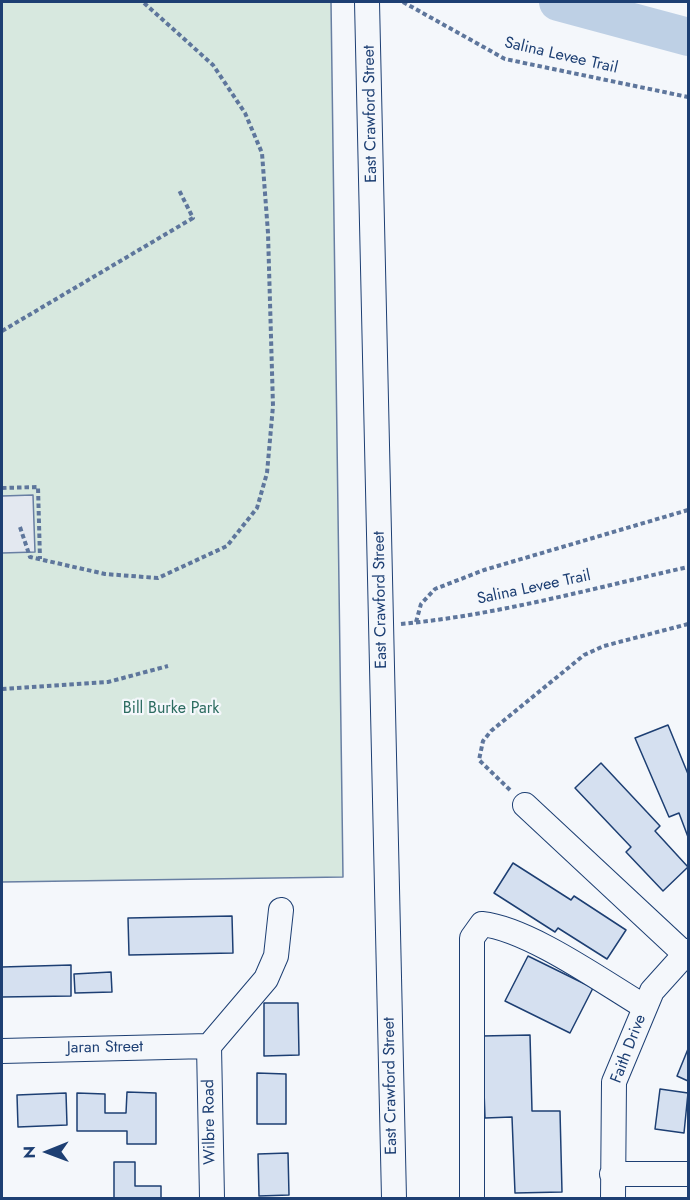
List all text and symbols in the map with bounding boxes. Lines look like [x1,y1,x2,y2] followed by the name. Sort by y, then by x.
[502,34,620,78] street label: Salina Levee Trail
[360,45,382,183] street label: East Crawford Street
[370,531,392,669] street label: East Crawford Street
[475,567,593,609] street label: Salina Levee Trail
[123,699,219,719] park label: Bill Burke Park
[607,1012,651,1086] street label: Faith Drive
[380,1017,402,1155] street label: East Crawford Street
[67,1038,143,1058] street label: Jaran Street
[200,1079,220,1165] street label: Wilbre Road
[18,1122,78,1182] north arrow
[18,1146,41,1159] text: N

